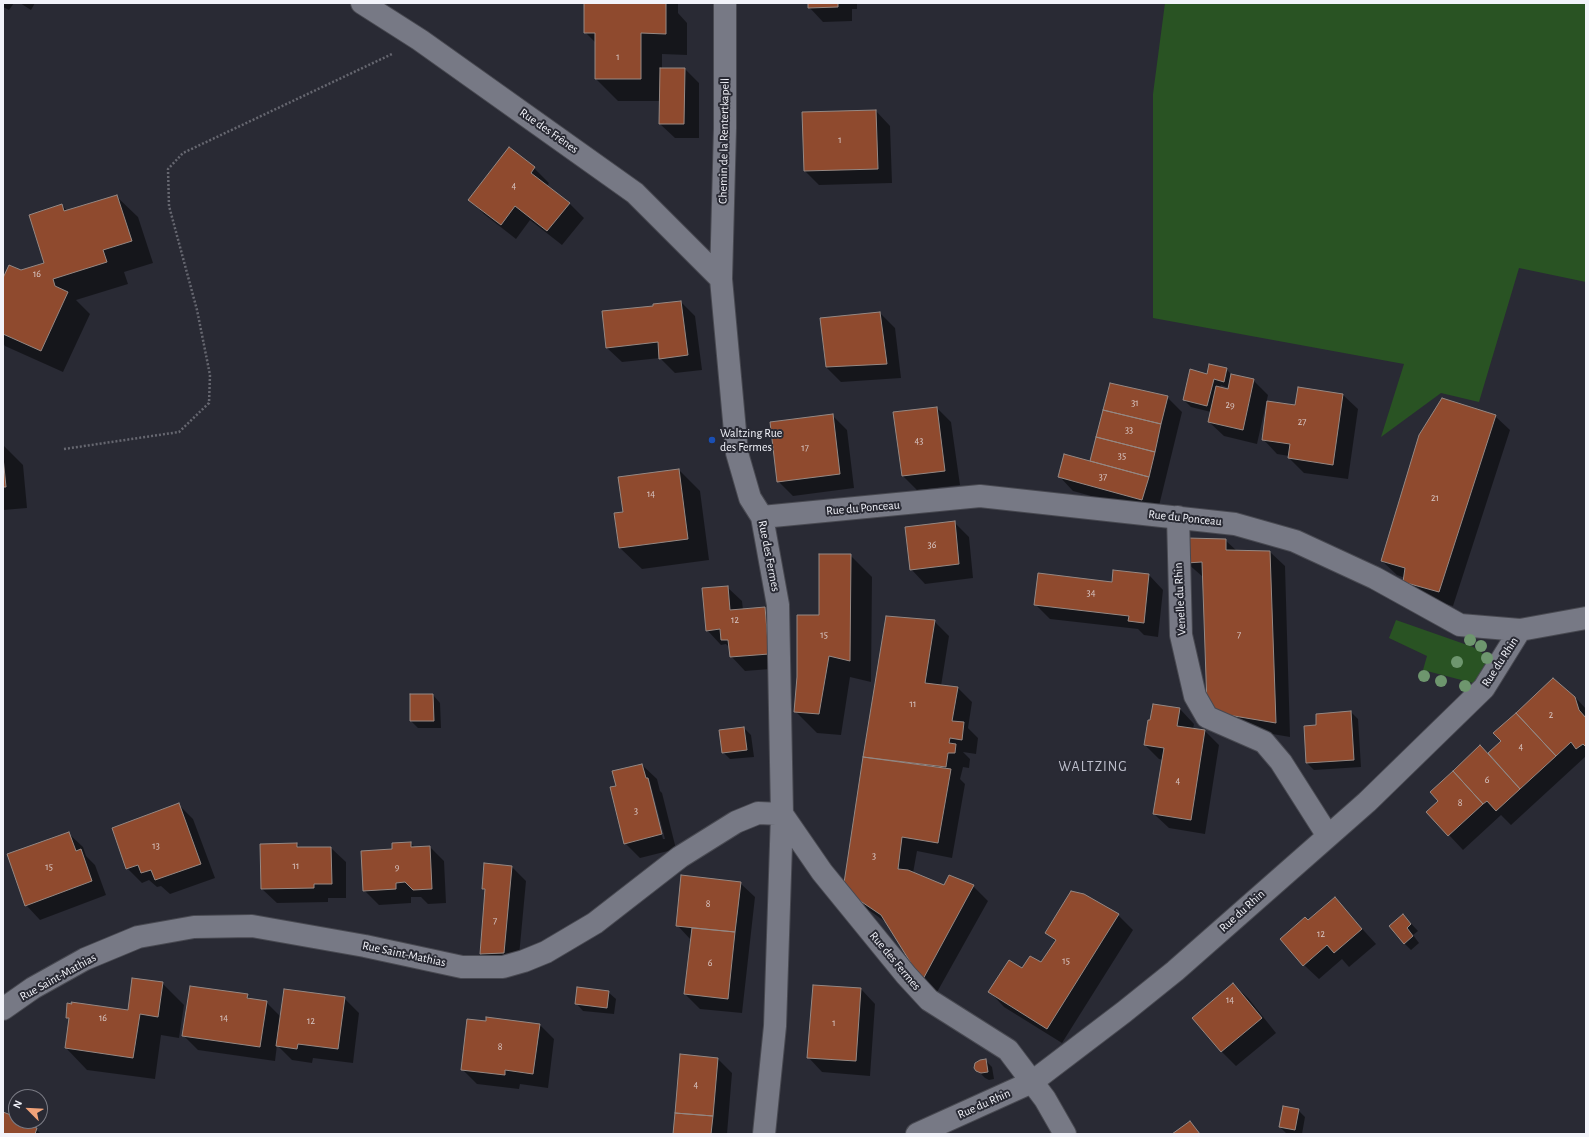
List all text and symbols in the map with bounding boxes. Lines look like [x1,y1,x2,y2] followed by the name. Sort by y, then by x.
[616,51,620,63] house number: 1
[716,78,732,204] street label: Chemin de la Rentertkapell
[517,105,581,157] street label: Rue des Frênes
[838,134,842,146] house number: 1
[512,180,516,192] house number: 4
[33,268,41,280] house number: 16
[1131,397,1139,409] house number: 31
[1225,399,1235,411] house number: 29
[1298,416,1306,428] house number: 27
[1125,424,1133,436] house number: 33
[720,426,782,454] place label: Waltzing Rue des Fermes
[707,435,717,445] marker: Waltzing Rue des Fermes
[915,435,923,447] house number: 43
[801,442,809,454] house number: 17
[1118,450,1126,462] house number: 35
[1099,471,1107,483] house number: 37
[647,488,655,500] house number: 14
[1431,492,1439,504] house number: 21
[826,498,900,518] street label: Rue du Ponceau
[1148,507,1222,529] street label: Rue du Ponceau
[755,519,783,593] street label: Rue des Fermes
[928,539,936,551] house number: 36
[1171,562,1189,636] street label: Venelle du Rhin
[1087,587,1095,599] house number: 34
[731,614,739,626] house number: 12
[820,629,828,641] house number: 15
[1237,629,1241,641] house number: 7
[1479,634,1521,690] street label: Rue du Rhin
[910,698,916,710] house number: 11
[1549,709,1553,721] house number: 2
[1519,741,1523,753] house number: 4
[1058,759,1128,775] district label: WALTZING
[1485,774,1489,786] house number: 6
[1176,775,1180,787] house number: 4
[1458,797,1462,809] house number: 8
[634,805,638,817] house number: 3
[152,840,160,852] house number: 13
[872,850,876,862] house number: 3
[293,860,299,872] house number: 11
[45,861,53,873] house number: 15
[395,861,399,873] house number: 9
[1216,887,1268,935] street label: Rue du Rhin
[706,898,710,910] house number: 8
[493,915,497,927] house number: 7
[1317,928,1325,940] house number: 12
[866,929,924,993] street label: Rue des Fermes
[361,938,447,970] street label: Rue Saint-Mathias
[17,950,99,1004] street label: Rue Saint-Mathias
[1062,955,1070,967] house number: 15
[708,957,712,969] house number: 6
[1226,994,1234,1006] house number: 14
[99,1012,107,1024] house number: 16
[220,1012,228,1024] house number: 14
[307,1015,315,1027] house number: 12
[832,1017,836,1029] house number: 1
[498,1041,502,1053] house number: 8
[694,1079,698,1091] house number: 4
[955,1086,1013,1122] street label: Rue du Rhin
[8,1089,48,1129] north arrow
[11,1099,24,1110] text: N

